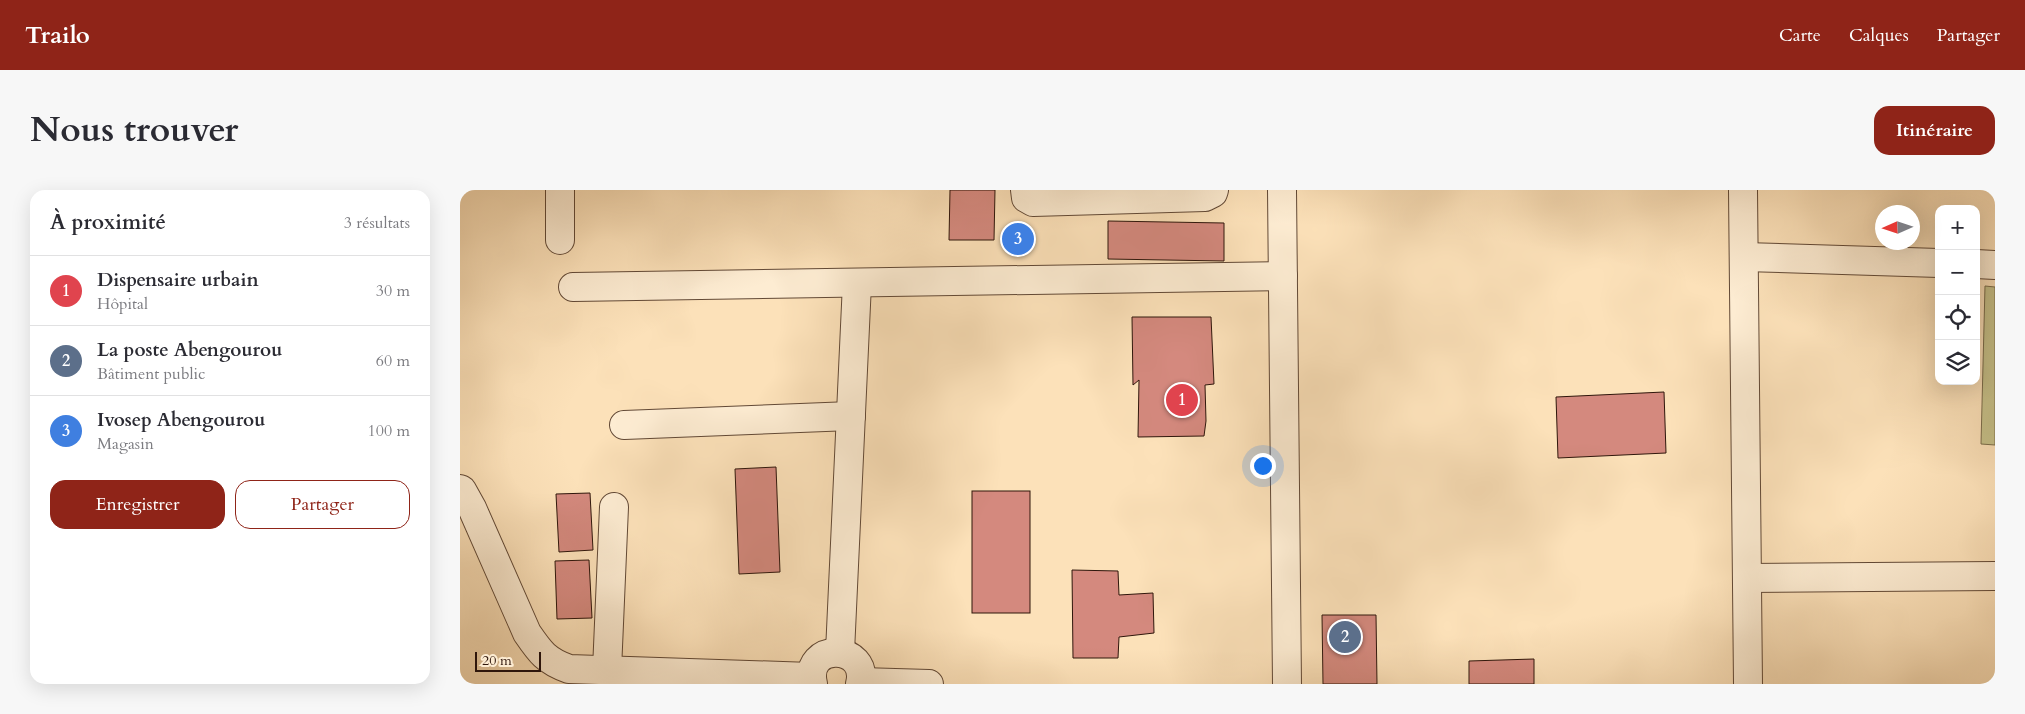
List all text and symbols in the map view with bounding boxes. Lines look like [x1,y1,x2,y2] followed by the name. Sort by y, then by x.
[25,19,90,52] text: Trailo
[1779,23,1821,48] text: Carte
[1849,23,1909,48] text: Calques
[1937,23,2000,48] text: Partager
[30,106,238,154] text: Nous trouver
[1874,106,1995,155] button: Itinéraire
[1875,205,1920,250] north arrow
[1935,205,1980,385] map controls
[1935,205,1980,250] button: +
[50,208,166,237] text: À proximité
[344,212,410,234] text: 3 résultats
[1002,220,1034,258] pin: 3
[1935,250,1980,295] button: −
[97,267,259,293] text: Dispensaire urbain
[62,280,70,302] text: 1
[376,280,410,302] text: 30 m
[97,293,148,315] text: Hôpital
[1935,295,1980,340] button: locate
[97,337,282,363] text: La poste Abengourou
[1935,340,1980,385] button: layers
[62,350,70,372] text: 2
[376,350,410,372] text: 60 m
[97,363,205,385] text: Bâtiment public
[1166,381,1198,419] pin: 1
[97,407,265,433] text: Ivosep Abengourou
[62,420,70,442] text: 3
[368,420,410,442] text: 100 m
[97,433,154,455] text: Magasin
[1250,453,1276,479] your location
[50,480,225,529] button: Enregistrer
[235,480,410,529] button: Partager
[1329,618,1361,656] pin: 2
[475,649,541,672] scale bar
[482,651,512,670] text: 20 m

